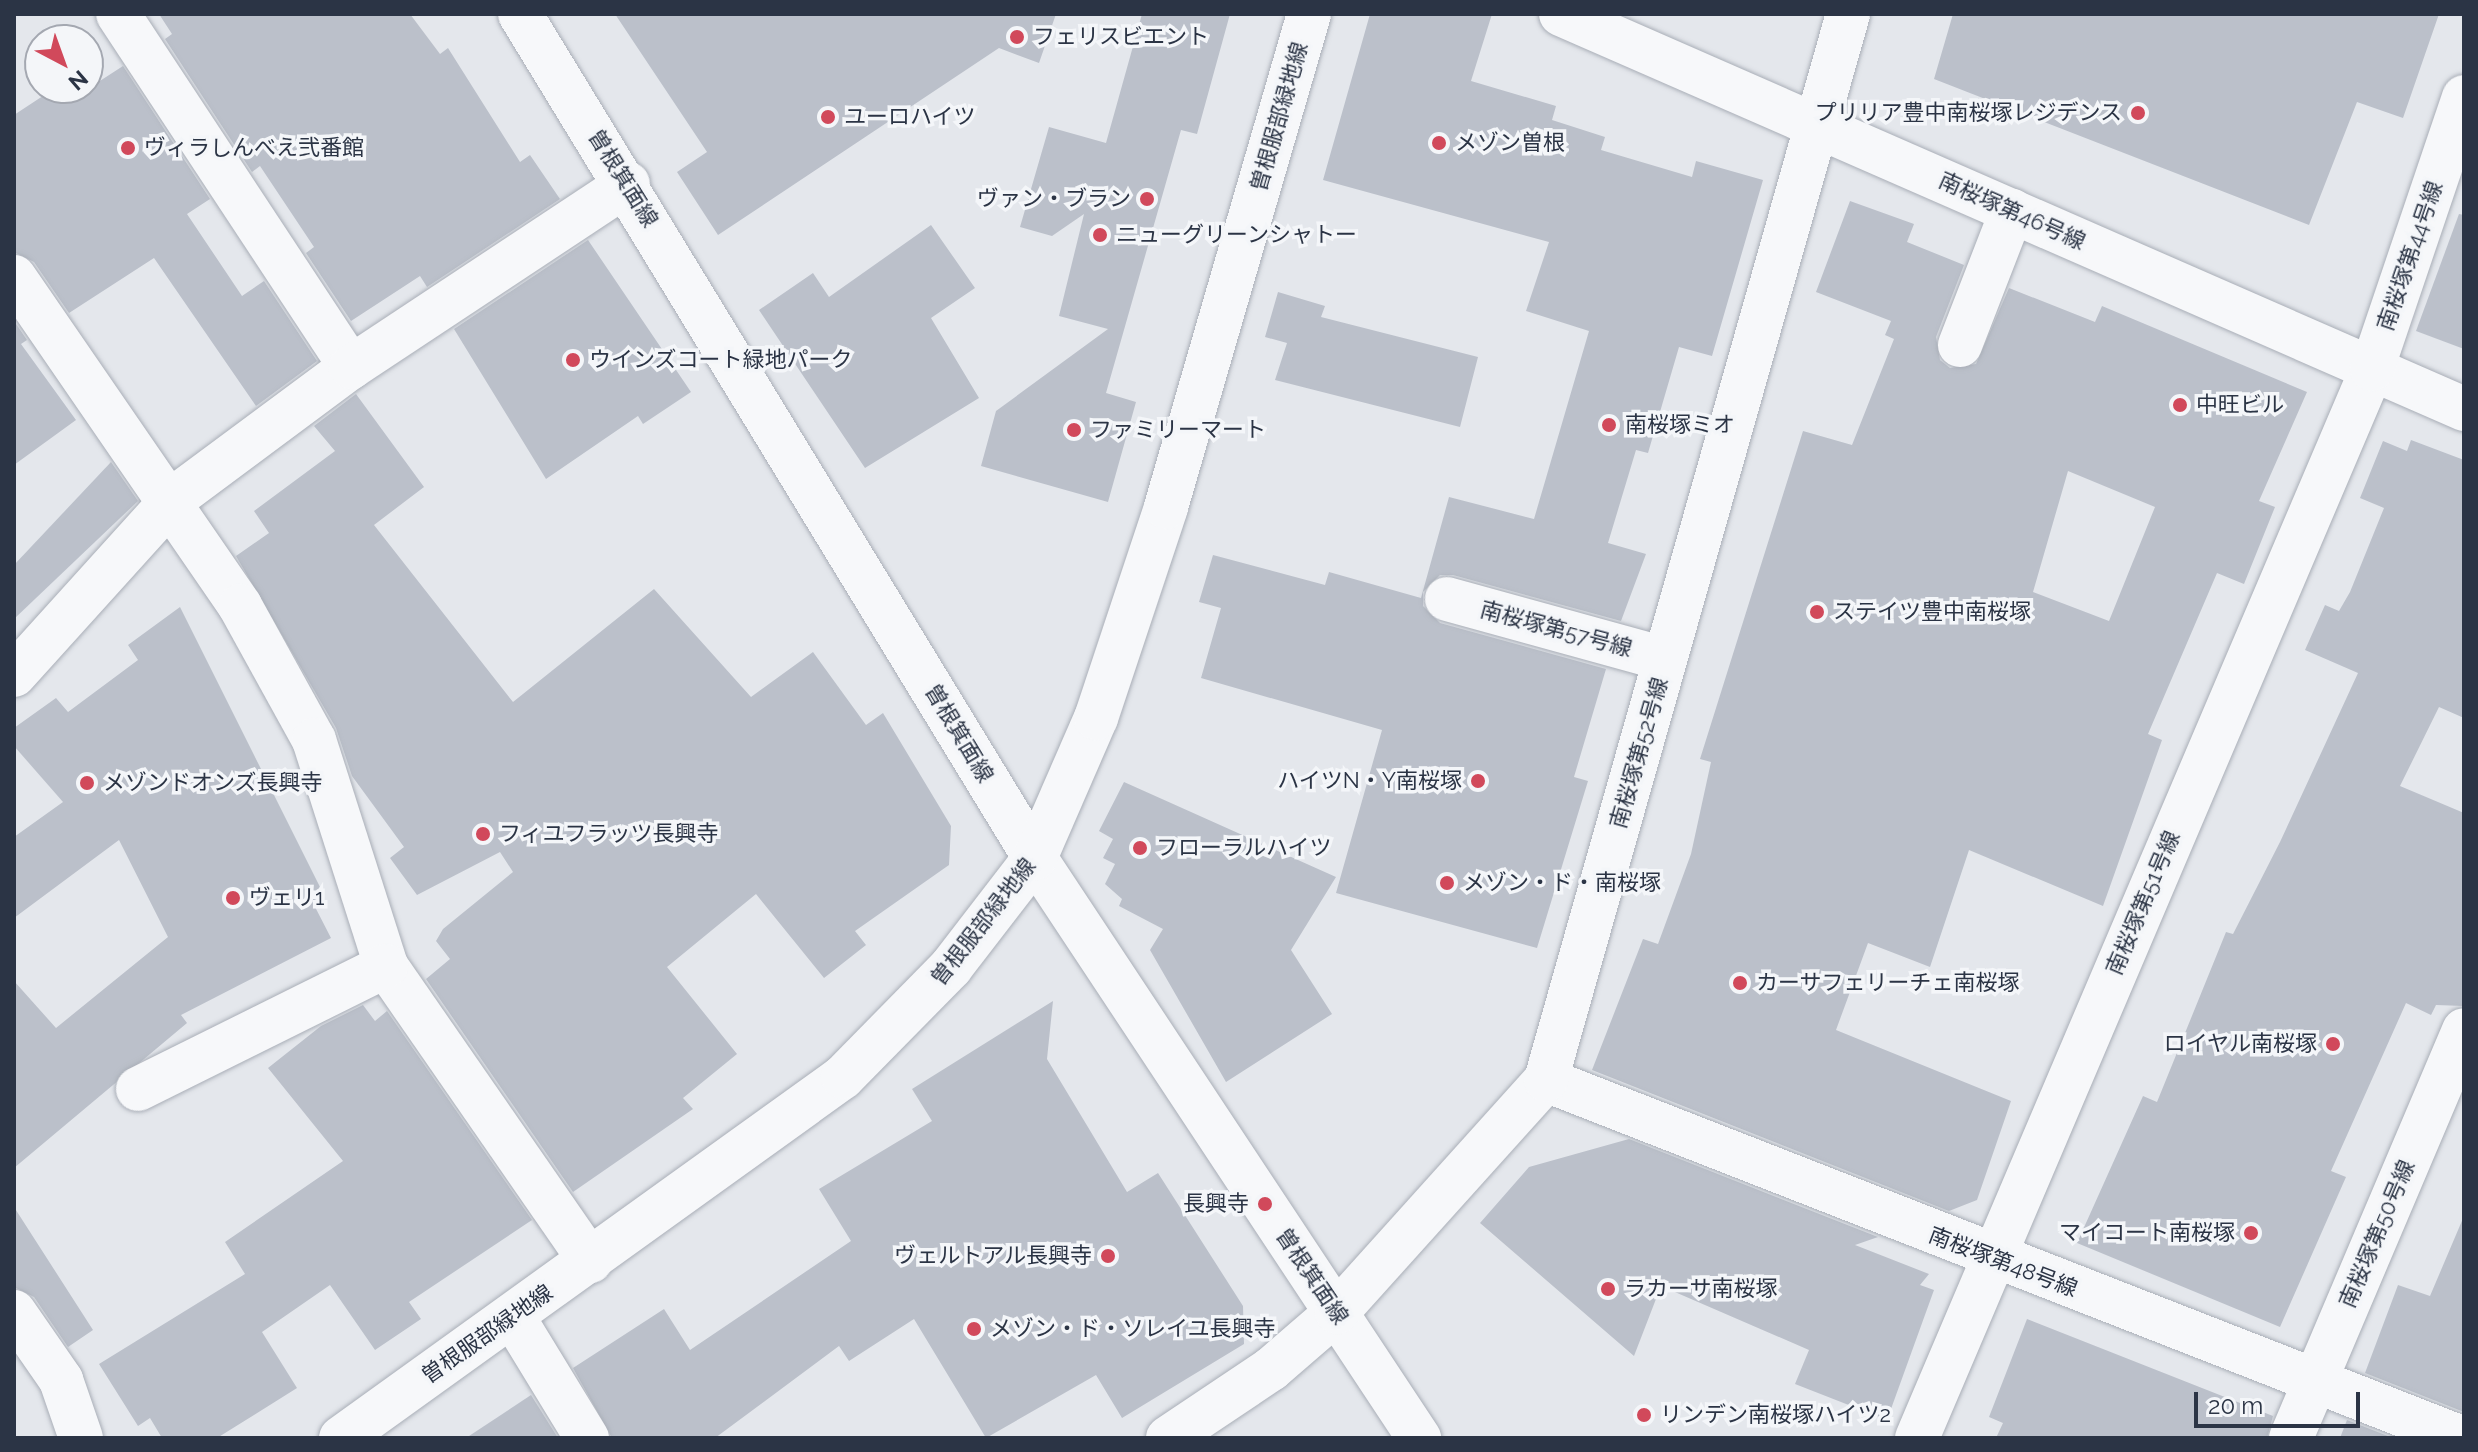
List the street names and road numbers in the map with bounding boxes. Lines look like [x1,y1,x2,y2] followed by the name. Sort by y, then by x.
[1245,39,1313,195] street label: 曽根服部緑地線
[583,124,663,232] street label: 曽根箕面線
[1935,167,2089,255] street label: 南桜塚第46号線
[2372,178,2448,334] street label: 南桜塚第44号線
[1477,596,1635,662] street label: 南桜塚第57号線
[1605,675,1673,831] street label: 南桜塚第52号線
[919,679,999,787] street label: 曽根箕面線
[2101,827,2185,979] street label: 南桜塚第51号線
[925,853,1041,991] street label: 曽根服部緑地線
[2334,1156,2420,1312] street label: 南桜塚第50号線
[1925,1222,2081,1302] street label: 南桜塚第48号線
[1270,1223,1354,1329] street label: 曽根箕面線
[416,1279,558,1389] street label: 曽根服部緑地線

